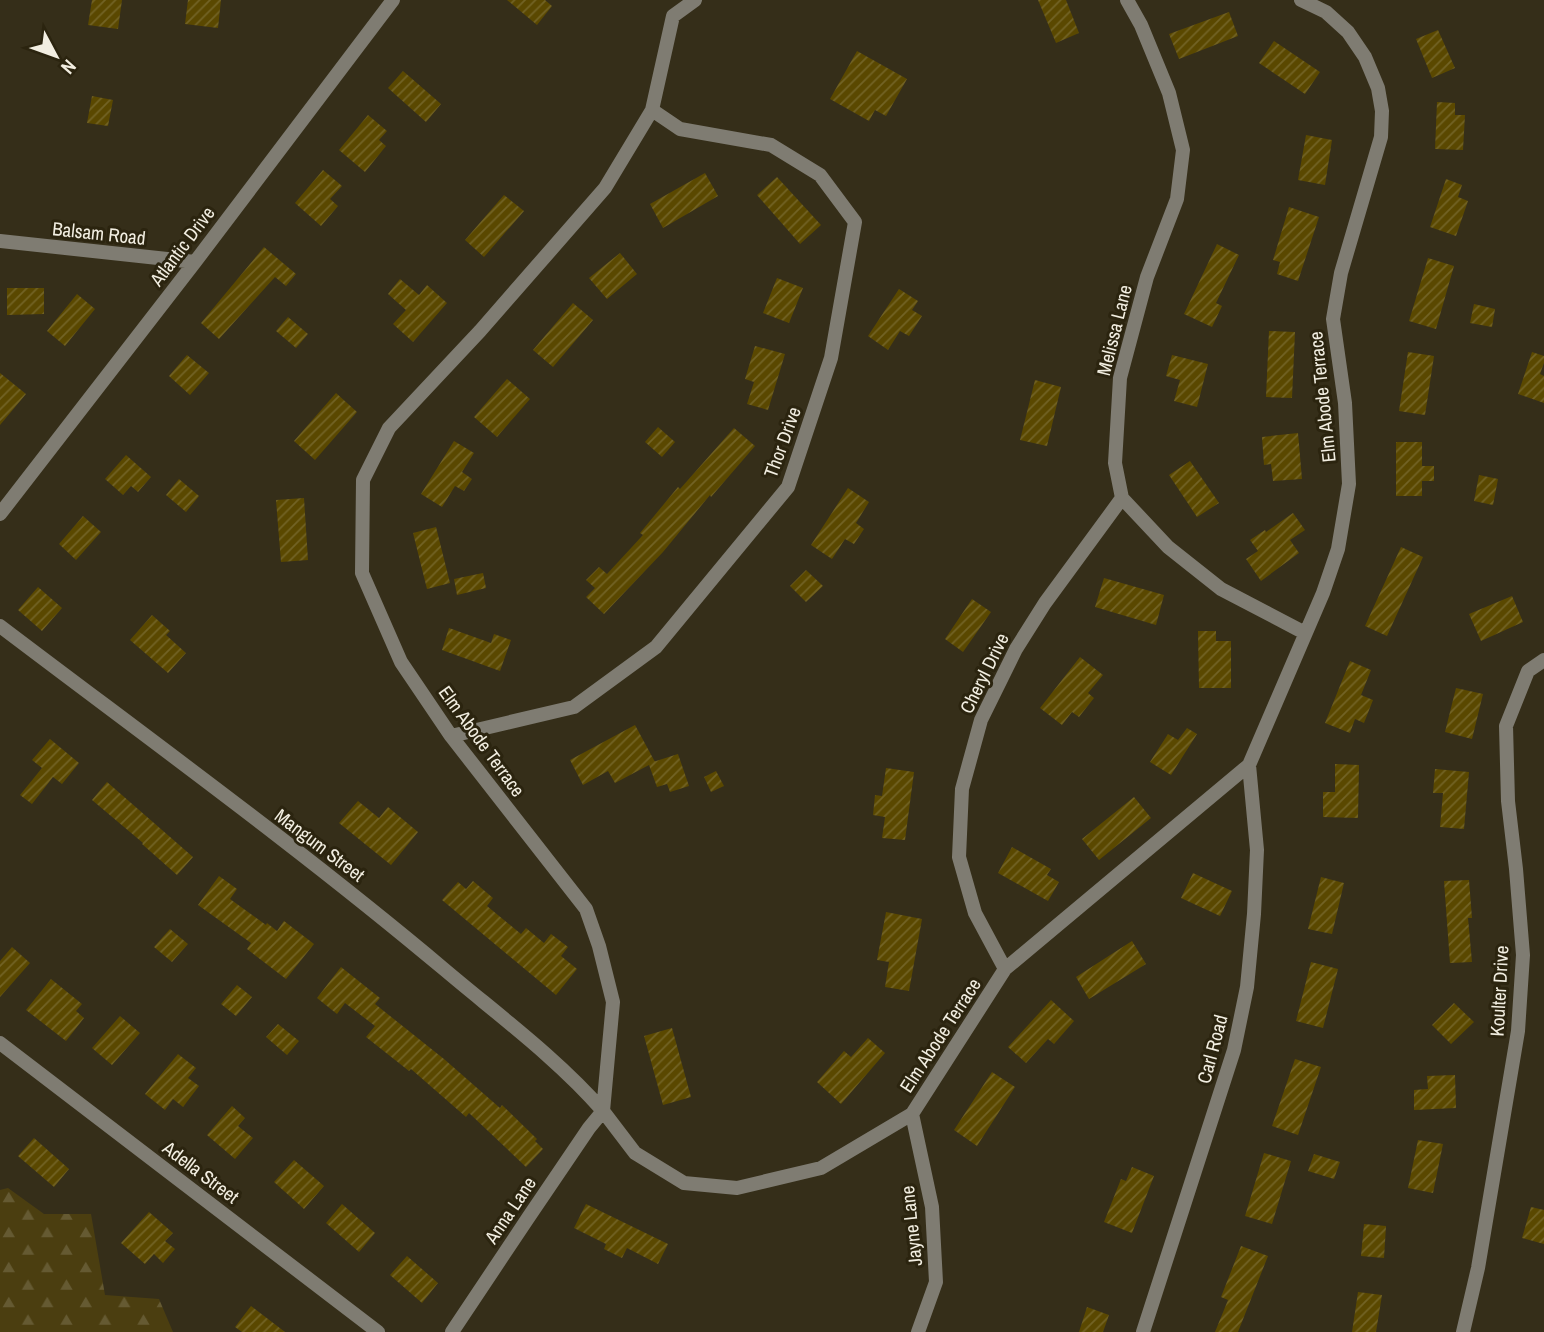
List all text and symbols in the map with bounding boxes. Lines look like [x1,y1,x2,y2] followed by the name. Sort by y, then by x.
[21,21,91,91] north arrow
[55,54,82,80] text: N
[143,201,221,292] street label: Atlantic Drive
[51,215,147,251] street label: Balsam Road
[1090,282,1138,378] street label: Melissa Lane
[1302,330,1342,464] street label: Elm Abode Terrace
[757,403,807,481] street label: Thor Drive
[953,628,1015,718] street label: Cheryl Drive
[433,680,531,802] street label: Elm Abode Terrace
[270,803,371,888] street label: Mangum Street
[1484,945,1514,1037] street label: Koulter Drive
[893,973,987,1097] street label: Elm Abode Terrace
[1190,1012,1234,1086] street label: Carl Road
[157,1134,245,1210] street label: Adella Street
[478,1171,542,1249] street label: Anna Lane
[894,1185,928,1267] street label: Jayne Lane

